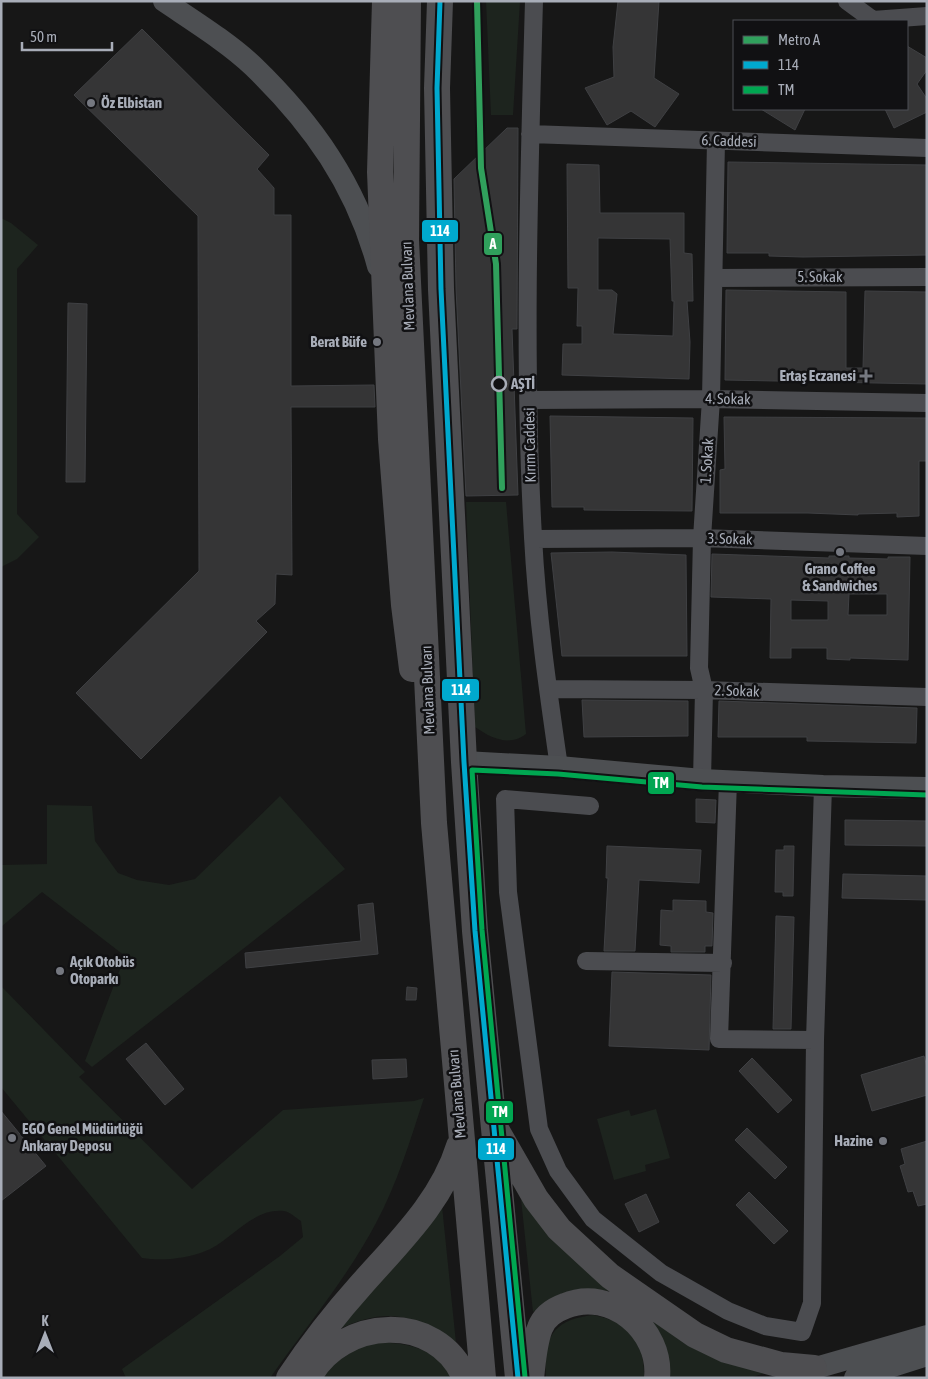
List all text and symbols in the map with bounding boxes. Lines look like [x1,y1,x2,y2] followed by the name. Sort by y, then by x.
[22,20,112,52] scale bar
[733,20,908,110] legend
[30,28,57,45] text: 50 m
[778,31,821,48] text: Metro A
[778,56,799,73] text: 114
[778,81,795,98] text: TM
[101,94,162,111] place label: Öz Elbistan
[85,97,97,109] marker: Öz Elbistan
[701,131,757,150] street label: 6. Caddesi
[421,219,459,243] line badge: 114
[430,223,450,239] text: 114
[483,232,503,256] line badge: A
[489,236,497,252] text: A
[397,241,418,331] street label: Mevlana Bulvarı
[797,268,843,285] street label: 5. Sokak
[310,333,367,350] place label: Berat Büfe
[371,336,383,348] marker: Berat Büfe
[780,367,856,384] place label: Ertaş Eczanesi
[860,370,872,382] marker: Ertaş Eczanesi
[510,375,535,392] place label: AŞTİ
[491,376,507,392] marker: AŞTİ
[705,390,751,407] street label: 4. Sokak
[520,407,539,483] street label: Kırım Caddesi
[696,437,717,484] street label: 1. Sokak
[707,529,753,548] street label: 3. Sokak
[834,546,846,558] marker: Grano Coffee & Sandwiches
[803,560,878,594] place label: Grano Coffee & Sandwiches
[417,645,438,735] street label: Mevlana Bulvarı
[441,678,480,702] line badge: 114
[714,681,760,700] street label: 2. Sokak
[451,682,471,698] text: 114
[647,771,675,795] line badge: TM
[653,775,669,791] text: TM
[69,953,135,987] place label: Açık Otobüs Otoparkı
[54,965,66,977] marker: Açık Otobüs Otoparkı
[444,1049,469,1139] street label: Mevlana Bulvarı
[485,1100,514,1124] line badge: TM
[492,1104,508,1120] text: TM
[21,1120,143,1154] place label: EGO Genel Müdürlüğü Ankaray Deposu
[6,1132,18,1144] marker: EGO Genel Müdürlüğü Ankaray Deposu
[834,1132,873,1149] place label: Hazine
[877,1135,889,1147] marker: Hazine
[477,1137,515,1161] line badge: 114
[486,1141,506,1157] text: 114
[20,1309,70,1359] north arrow
[42,1313,49,1329] text: K

